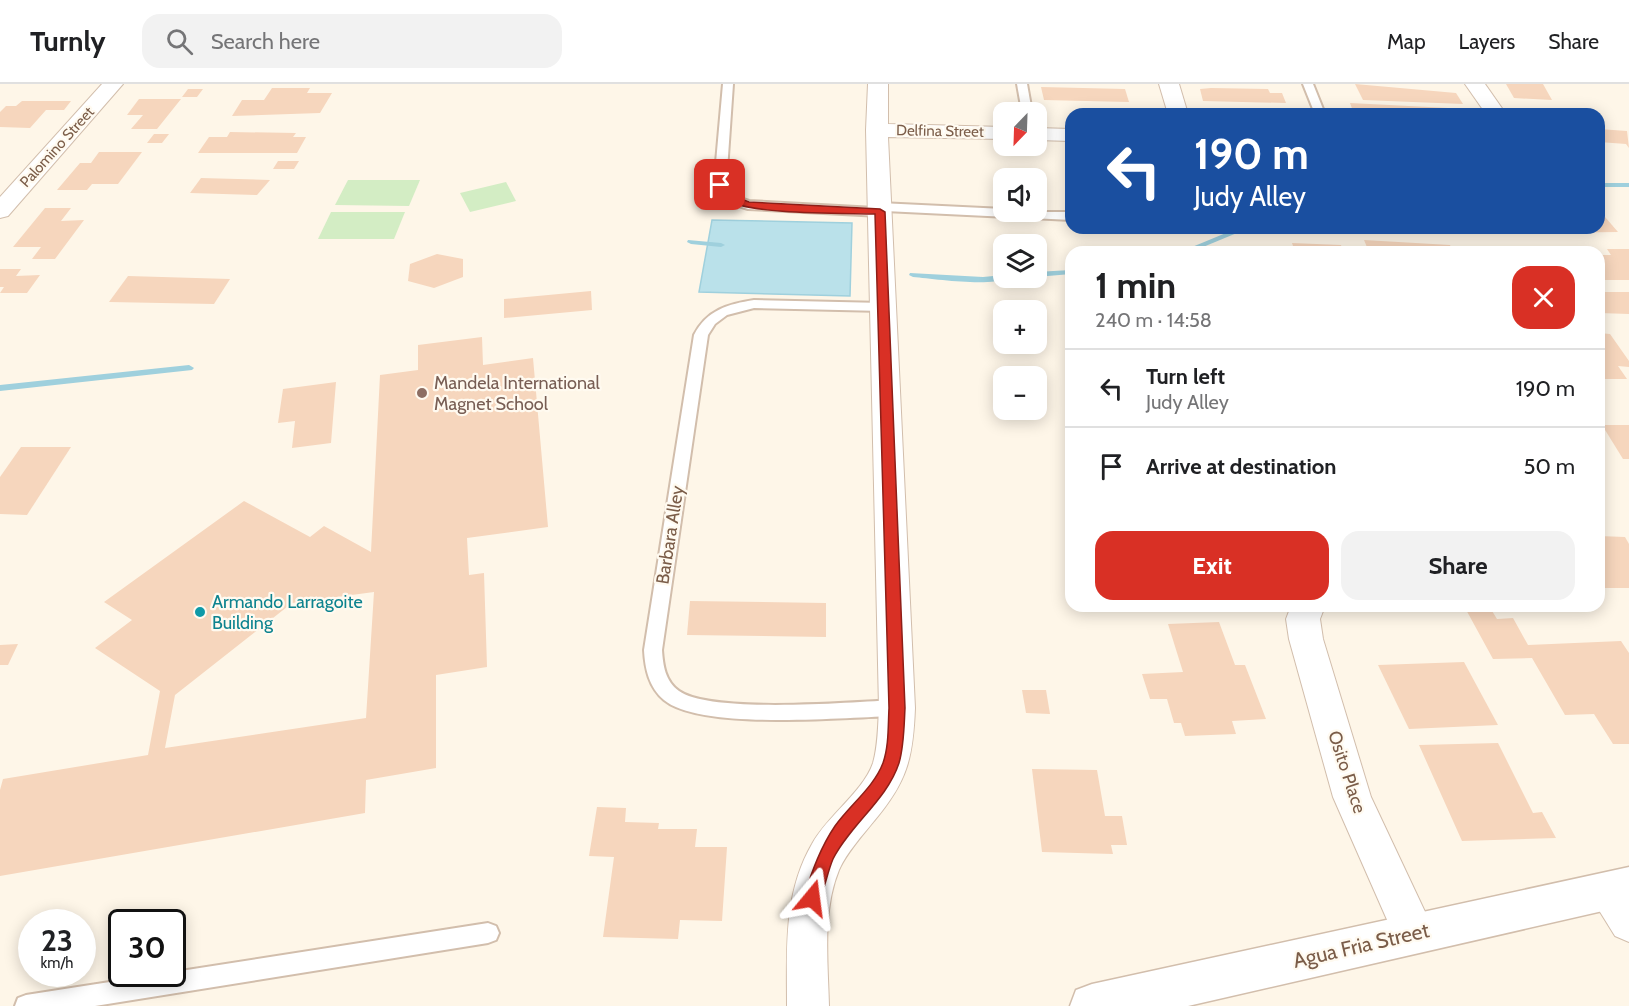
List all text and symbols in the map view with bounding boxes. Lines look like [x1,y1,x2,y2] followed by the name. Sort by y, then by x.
[142,14,562,68] search box
[30,24,106,58] text: Turnly
[163,25,196,58] icon: search
[211,28,320,55] text: Search here
[1387,29,1426,54] text: Map
[1459,29,1515,54] text: Layers
[1548,29,1599,54] text: Share
[993,102,1047,156] north arrow
[993,102,1047,420] map controls
[16,103,98,191] street label: Palomino Street
[896,121,984,141] street label: Delfina Street
[1194,128,1309,180] text: 190 m
[1095,132,1173,210] icon: left
[694,159,745,210] pin
[703,168,736,201] icon: arrive
[993,168,1047,222] button: sound
[1194,180,1306,213] text: Judy Alley
[993,234,1047,288] button: layers
[1095,263,1176,307] text: 1 min
[1512,266,1575,329] button: close
[993,300,1047,354] button: +
[1095,308,1212,332] text: 240 m · 14:58
[1146,363,1225,390] text: Turn left
[993,366,1047,420] button: −
[434,372,601,415] place label: Mandela International Magnet School
[1095,372,1128,405] icon: left
[1516,375,1575,402] text: 190 m
[415,386,429,400] marker: Mandela International Magnet School
[1146,390,1229,414] text: Judy Alley
[1095,450,1128,483] icon: arrive
[1146,453,1336,480] text: Arrive at destination
[1523,453,1575,480] text: 50 m
[651,484,689,586] street label: Barbara Alley
[1095,531,1329,600] button: Exit
[1341,531,1575,600] button: Share
[212,591,363,634] place label: Armando Larragoite Building
[193,605,207,619] marker: Armando Larragoite Building
[1323,728,1371,816] street label: Osito Place
[780,866,844,930] position arrow
[108,909,186,987] speed limit sign: 30
[1290,917,1432,973] street label: Agua Fria Street
[41,922,73,959] text: 23
[41,954,73,972] text: km/h

